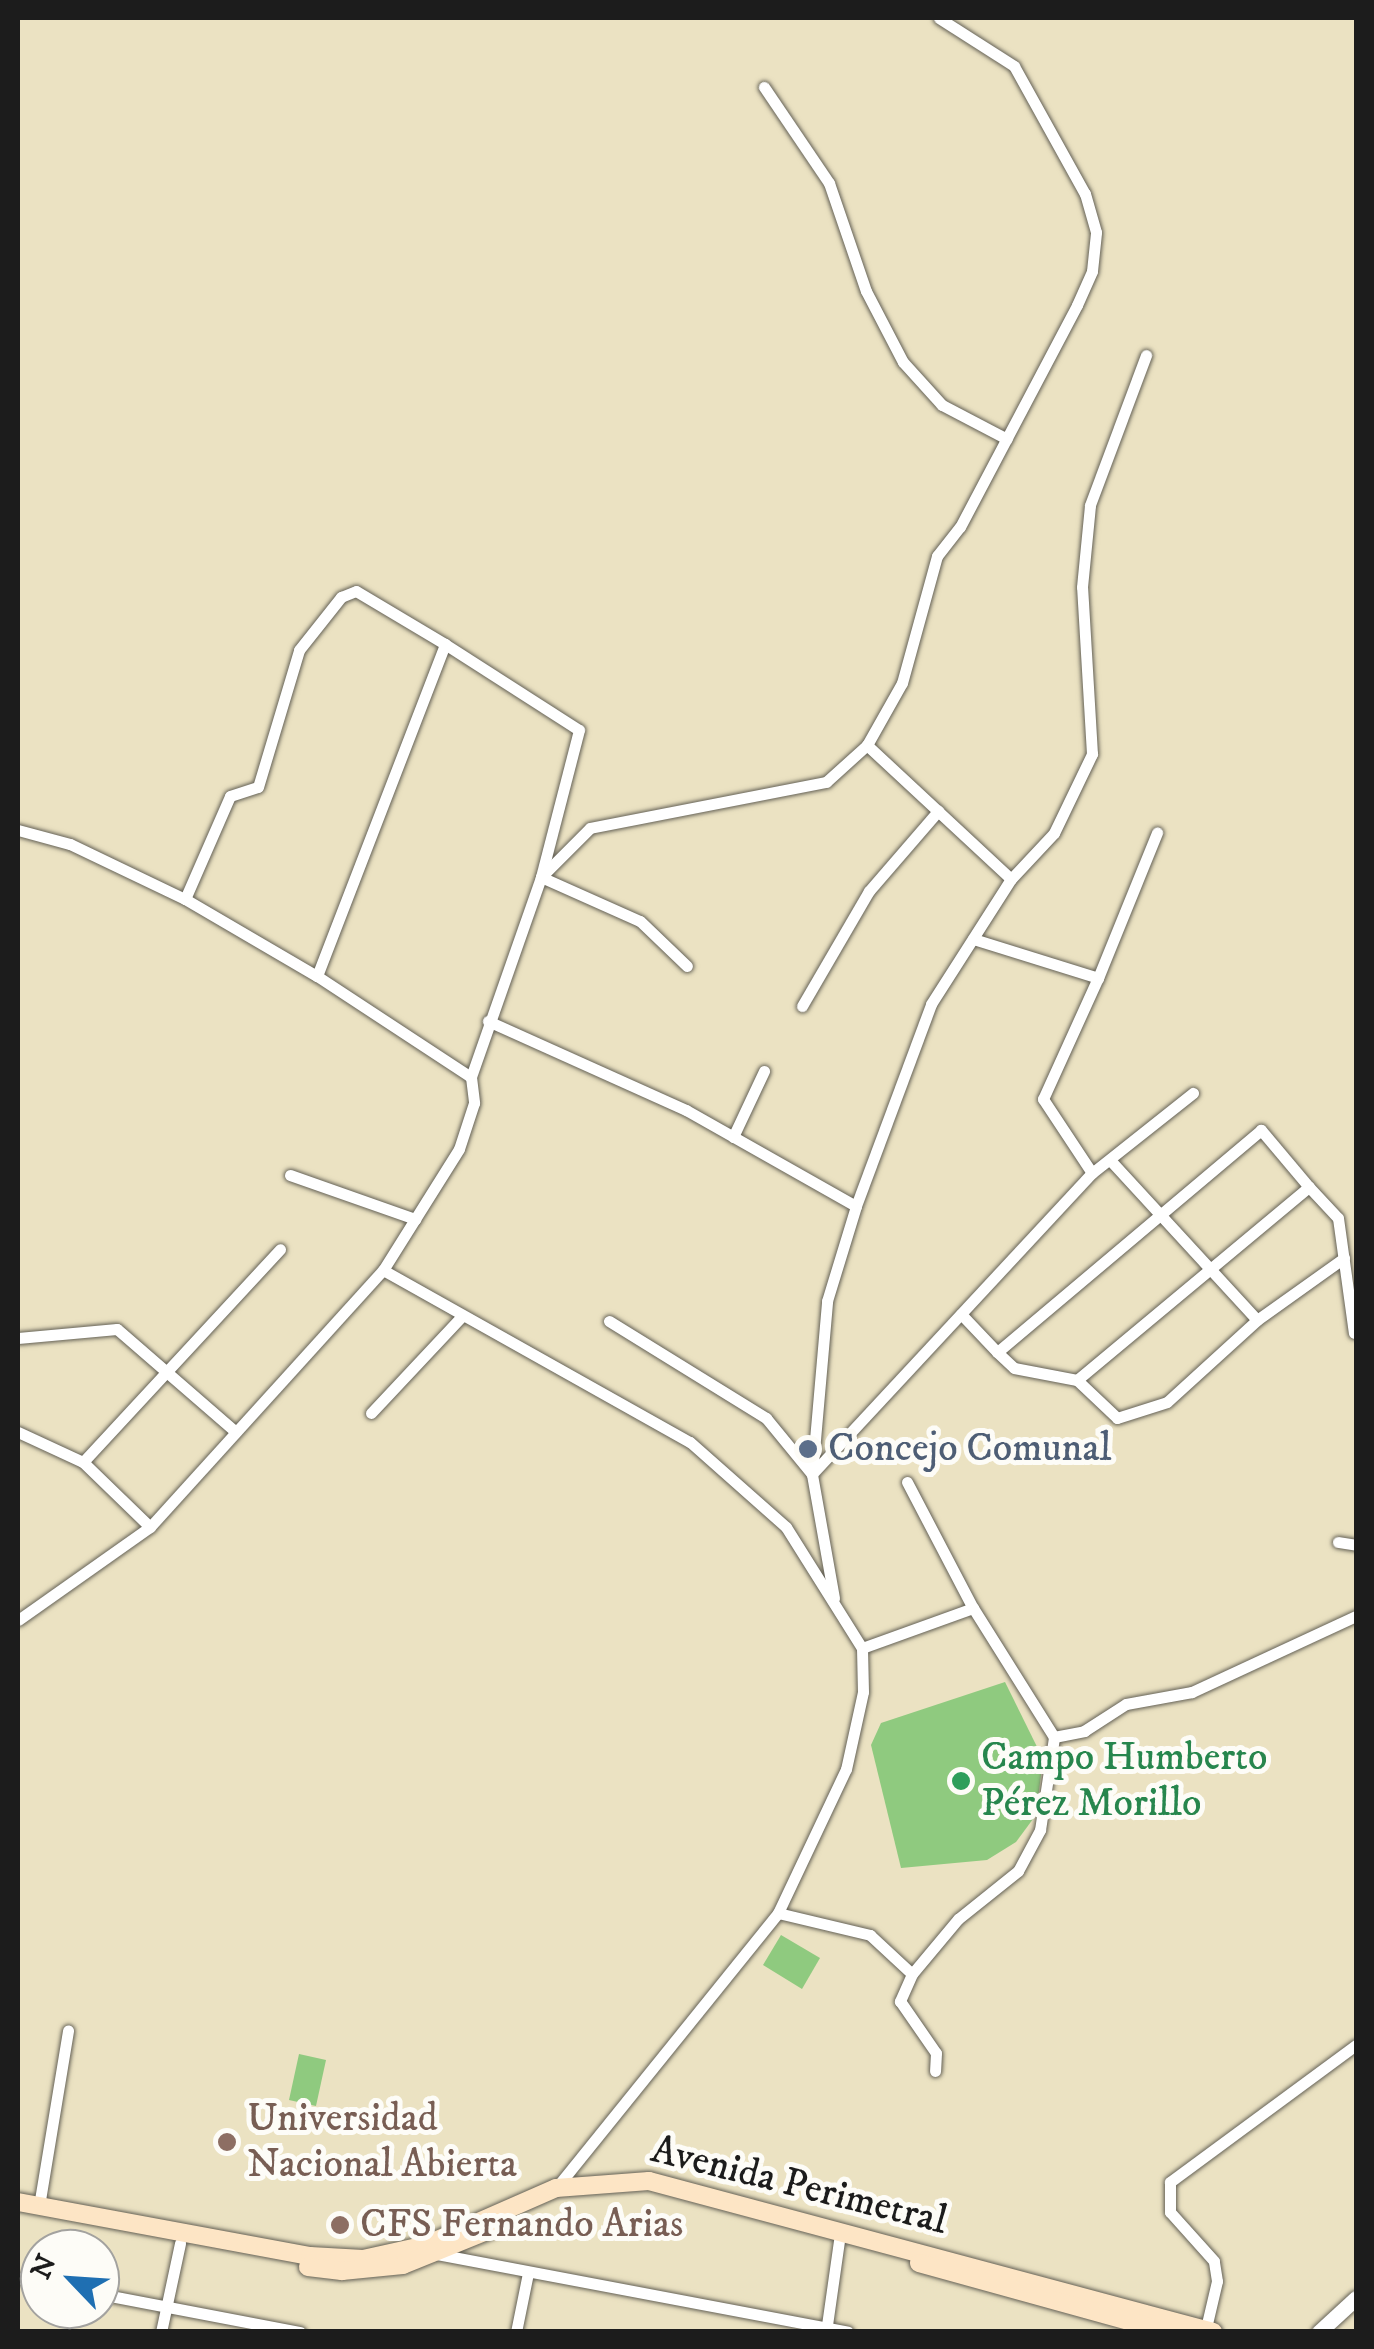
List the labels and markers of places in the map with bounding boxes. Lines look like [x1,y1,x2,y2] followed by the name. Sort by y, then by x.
[828,1425,1111,1473] place label: Concejo Comunal
[797,1438,819,1460] marker: Concejo Comunal
[981,1734,1267,1828] place label: Campo Humberto Pérez Morillo
[950,1770,972,1792] marker: Campo Humberto Pérez Morillo
[247,2095,517,2189] place label: Universidad Nacional Abierta
[216,2131,238,2153] marker: Universidad Nacional Abierta
[360,2201,683,2249] place label: CFS Fernando Arias
[329,2214,351,2236] marker: CFS Fernando Arias

